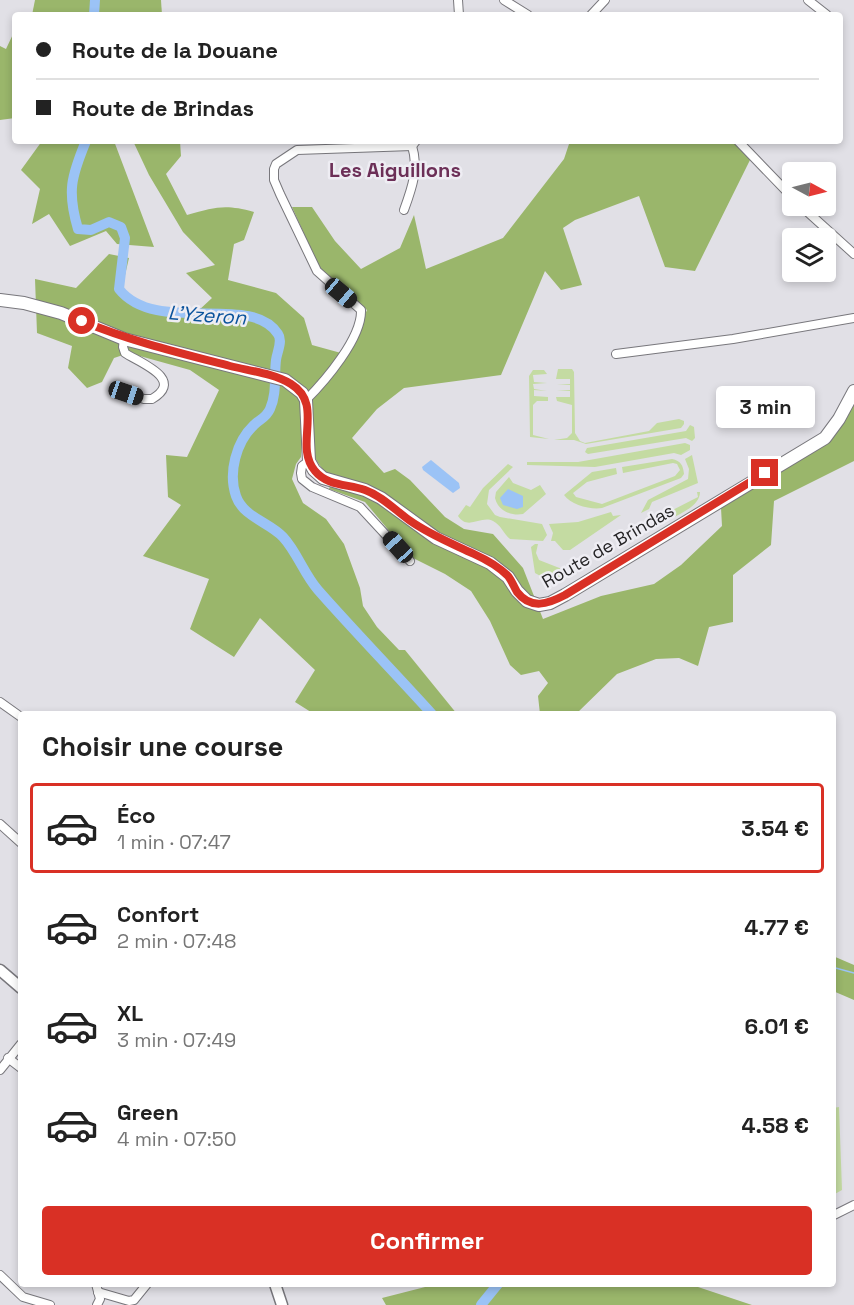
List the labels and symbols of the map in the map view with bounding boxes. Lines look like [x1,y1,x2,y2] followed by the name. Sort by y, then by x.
[329,157,461,183] district label: Les Aiguillons
[782,162,836,216] north arrow
[321,275,361,311] car
[167,299,248,331] water label: L'Yzeron
[68,307,95,334] route start
[106,379,146,407] car
[716,386,814,428] callout: 3 min
[751,459,778,486] route end
[537,498,678,593] street label: Route de Brindas
[379,528,417,566] car

